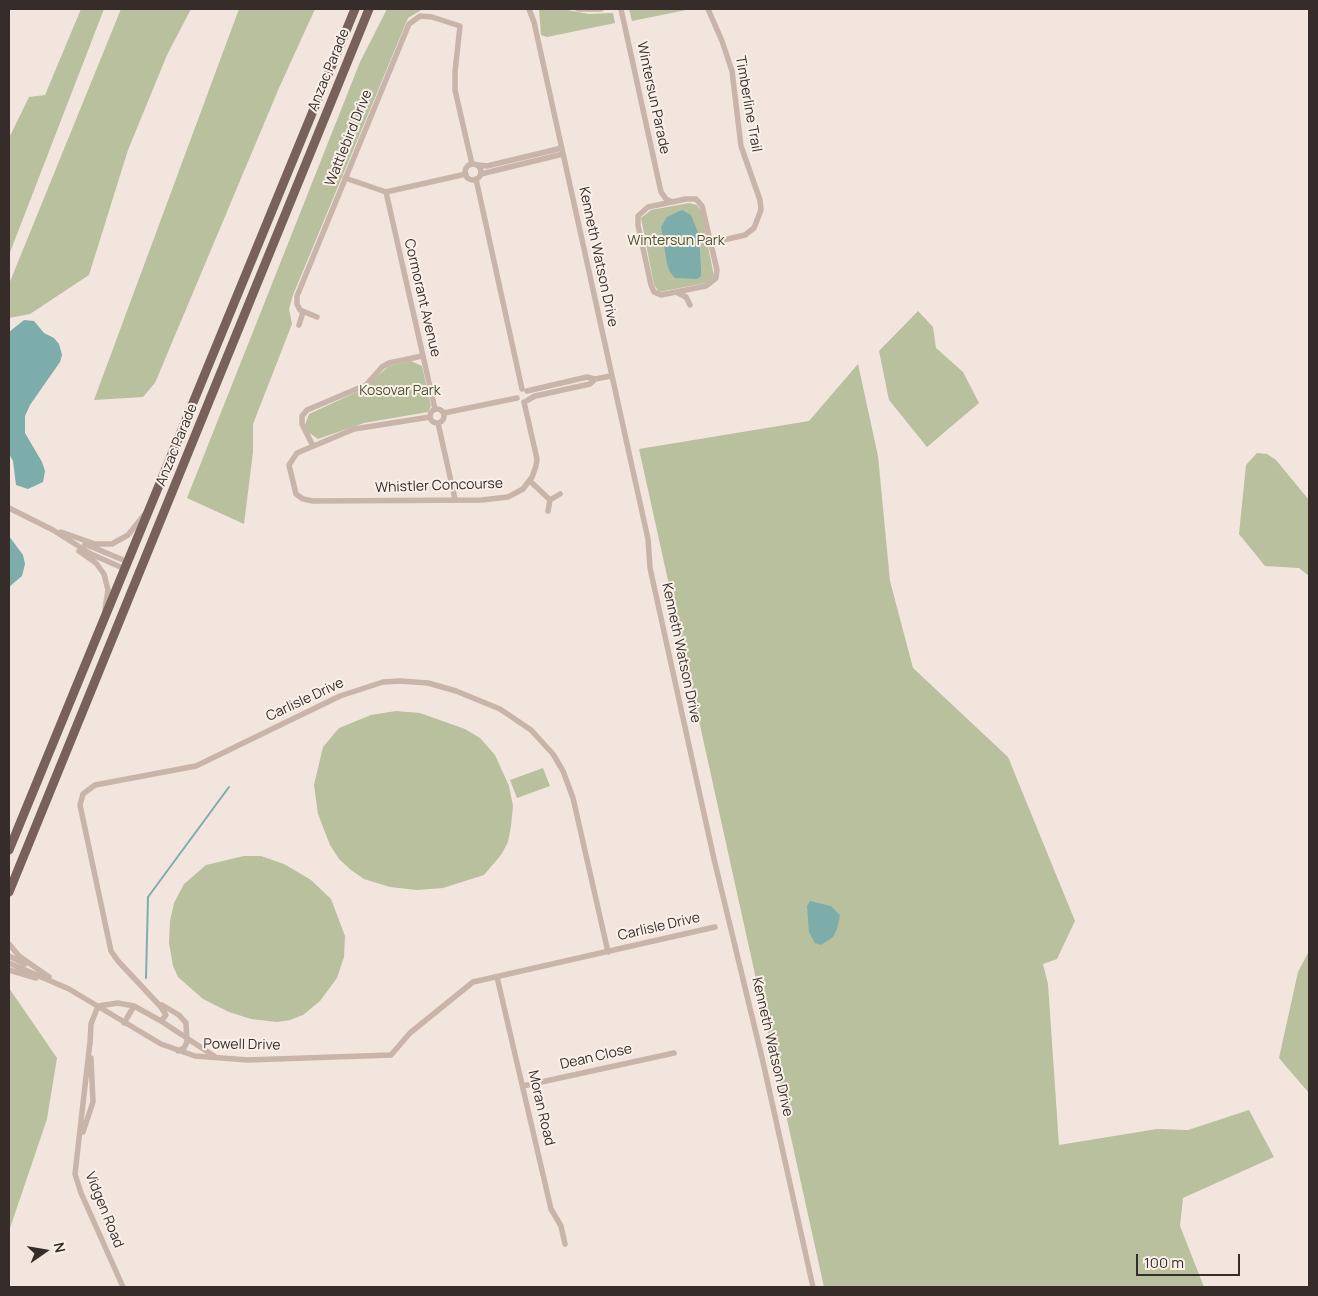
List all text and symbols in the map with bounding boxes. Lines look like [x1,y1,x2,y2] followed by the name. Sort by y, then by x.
[305,26,353,114] street label: Anzac Parade
[633,40,673,156] street label: Wintersun Parade
[731,55,765,153] street label: Timberline Trail
[322,87,376,189] street label: Wattlebird Drive
[575,186,621,328] street label: Kenneth Watson Drive
[627,233,725,249] park label: Wintersun Park
[400,237,444,359] street label: Cormorant Avenue
[359,383,441,399] park label: Kosovar Park
[153,401,201,489] street label: Anzac Parade
[375,475,503,497] street label: Whistler Concourse
[658,582,704,724] street label: Kenneth Watson Drive
[264,675,346,725] street label: Carlisle Drive
[616,909,702,945] street label: Carlisle Drive
[748,976,796,1118] street label: Kenneth Watson Drive
[203,1036,281,1054] street label: Powell Drive
[558,1041,634,1073] street label: Dean Close
[524,1069,558,1147] street label: Moran Road
[81,1170,127,1250] street label: Vidgen Road
[20,1226,70,1276] north arrow
[50,1240,70,1255] text: N
[1138,1244,1242,1276] scale bar
[1144,1252,1184,1273] text: 100 m

